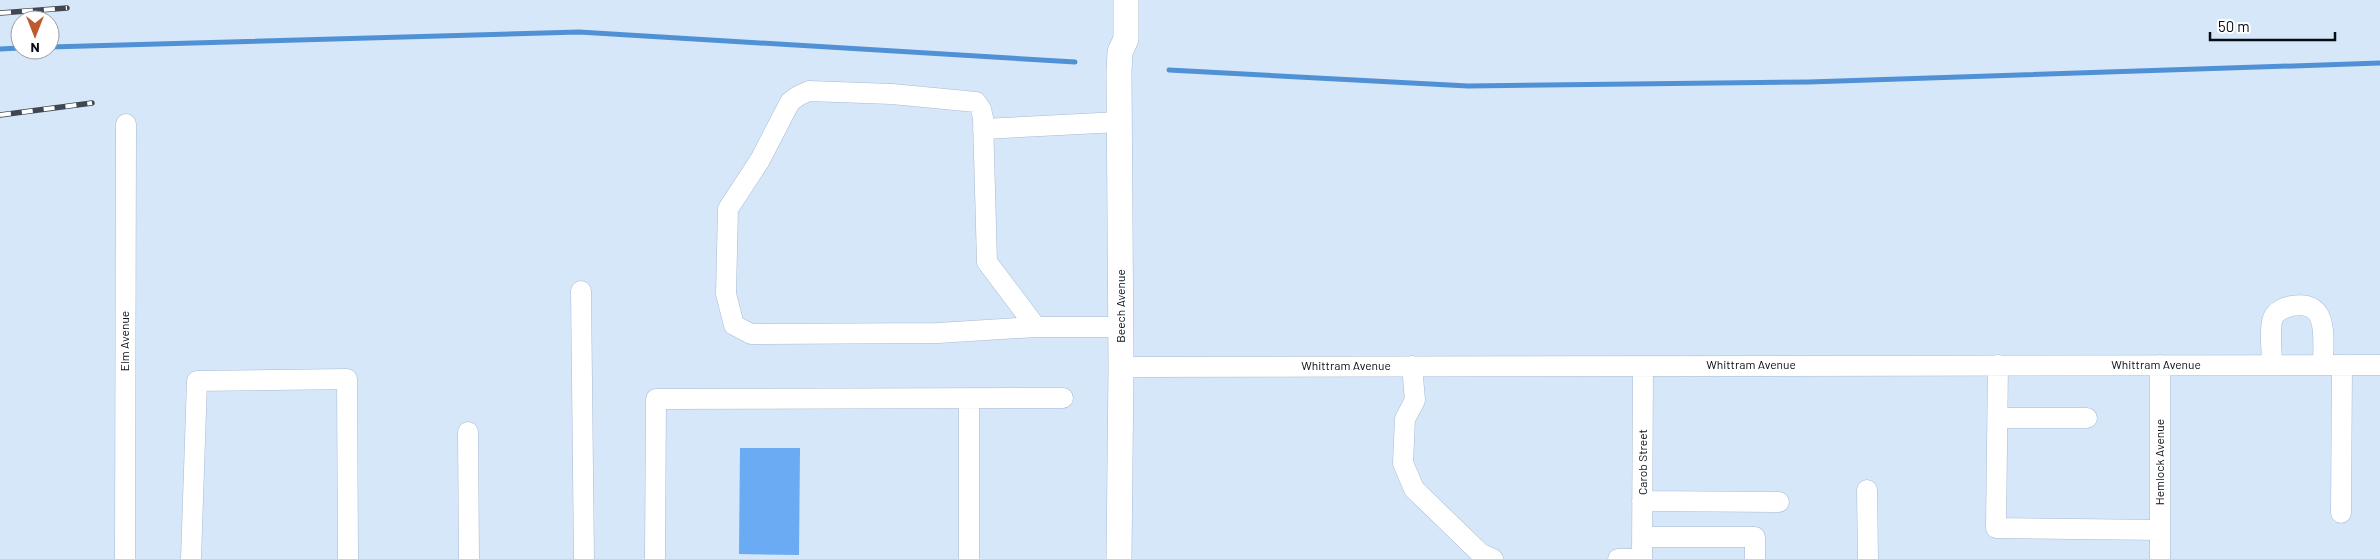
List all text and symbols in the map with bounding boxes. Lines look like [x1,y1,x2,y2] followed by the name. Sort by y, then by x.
[10,10,60,60] north arrow
[2210,10,2335,42] scale bar
[2218,17,2250,35] text: 50 m
[30,40,40,57] text: N
[1113,269,1127,343] street label: Beech Avenue
[117,311,131,371] street label: Elm Avenue
[1706,357,1796,371] street label: Whittram Avenue
[2111,357,2201,371] street label: Whittram Avenue
[1301,358,1391,372] street label: Whittram Avenue
[2152,419,2166,505] street label: Hemlock Avenue
[1635,429,1649,495] street label: Carob Street

